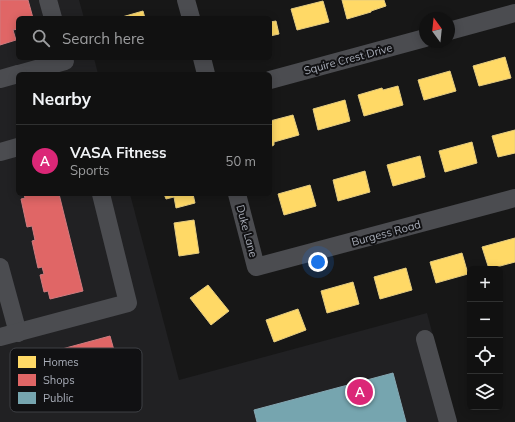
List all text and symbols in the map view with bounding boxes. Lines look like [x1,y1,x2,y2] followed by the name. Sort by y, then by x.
[419,12,455,48] north arrow
[16,16,272,60] search box
[30,27,52,49] icon: search
[62,29,144,48] text: Search here
[302,40,394,78] street label: Squire Crest Drive
[32,88,91,109] text: Nearby
[70,143,166,162] text: VASA Fitness
[40,153,50,169] text: A
[226,153,256,169] text: 50 m
[70,162,109,178] text: Sports
[233,203,261,259] street label: Duke Lane
[350,217,422,249] street label: Burgess Road
[308,252,328,272] your location
[467,266,503,410] map controls
[467,266,503,302] button: +
[467,302,503,338] button: −
[467,338,503,374] button: locate
[10,348,142,412] legend
[43,355,79,369] text: Homes
[43,373,75,387] text: Shops
[467,374,503,410] button: layers
[347,377,373,407] pin: A
[43,391,74,405] text: Public

